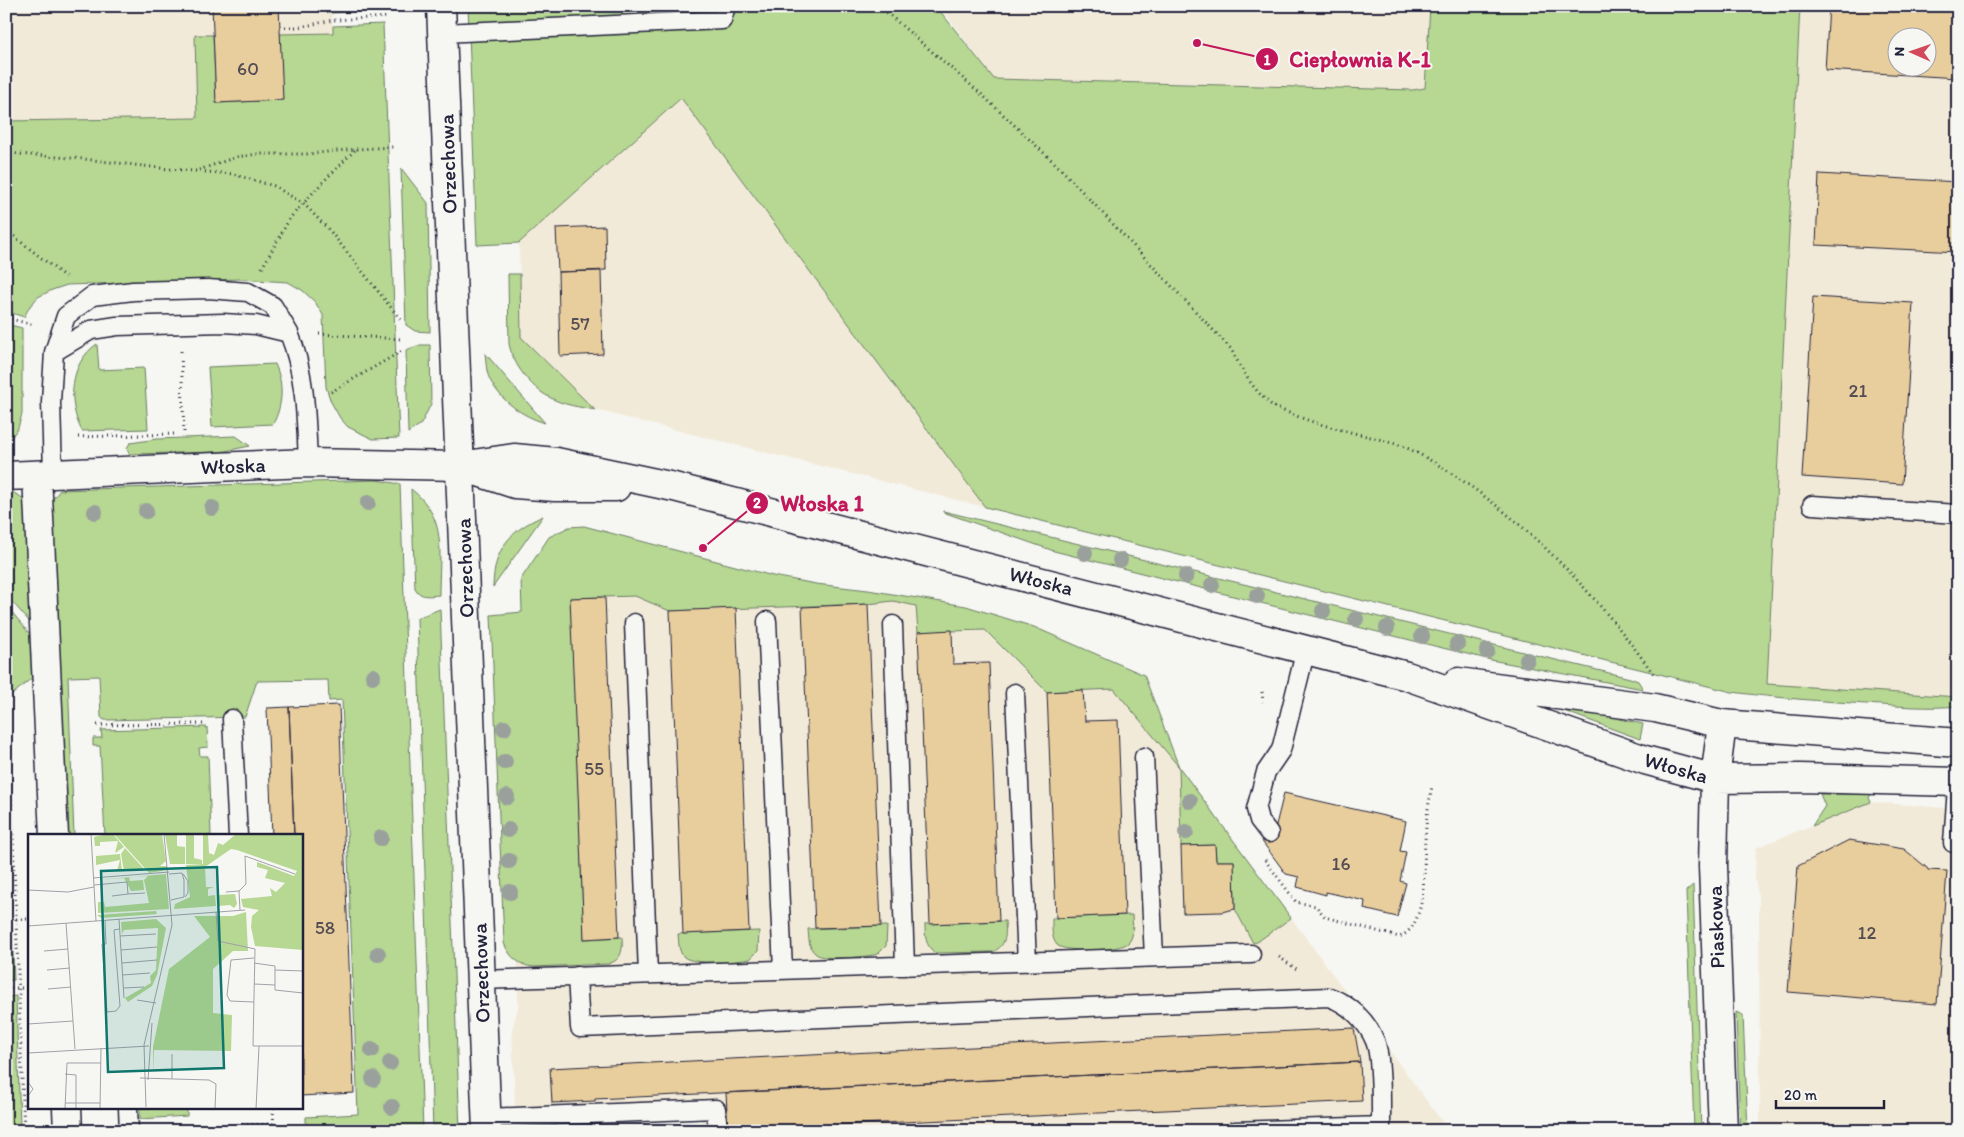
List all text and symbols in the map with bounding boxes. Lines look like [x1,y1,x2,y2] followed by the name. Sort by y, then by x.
[1886,28,1936,78] north arrow
[1254,41,1440,78] callout: Ciepłownia K-1
[1289,46,1431,73] text: Ciepłownia K-1
[1891,47,1908,57] text: N
[1264,51,1271,69] text: 1
[237,57,259,80] house number: 60
[433,113,462,215] street label: Orzechowa
[570,312,590,335] house number: 57
[1849,379,1868,402] house number: 21
[200,452,266,479] street label: Włoska
[745,485,873,522] callout: Włoska 1
[780,490,864,517] text: Włoska 1
[753,494,761,512] text: 2
[450,517,479,619] street label: Orzechowa
[1007,561,1076,601] street label: Włoska
[1641,747,1711,789] street label: Włoska
[584,757,604,780] house number: 55
[28,834,302,1110] inset map
[1332,852,1350,875] house number: 16
[1702,885,1729,969] street label: Piaskowa
[315,916,335,939] house number: 58
[1858,921,1876,944] house number: 12
[466,922,495,1024] street label: Orzechowa
[1776,1077,1884,1109] scale bar
[1784,1086,1818,1104] text: 20 m

